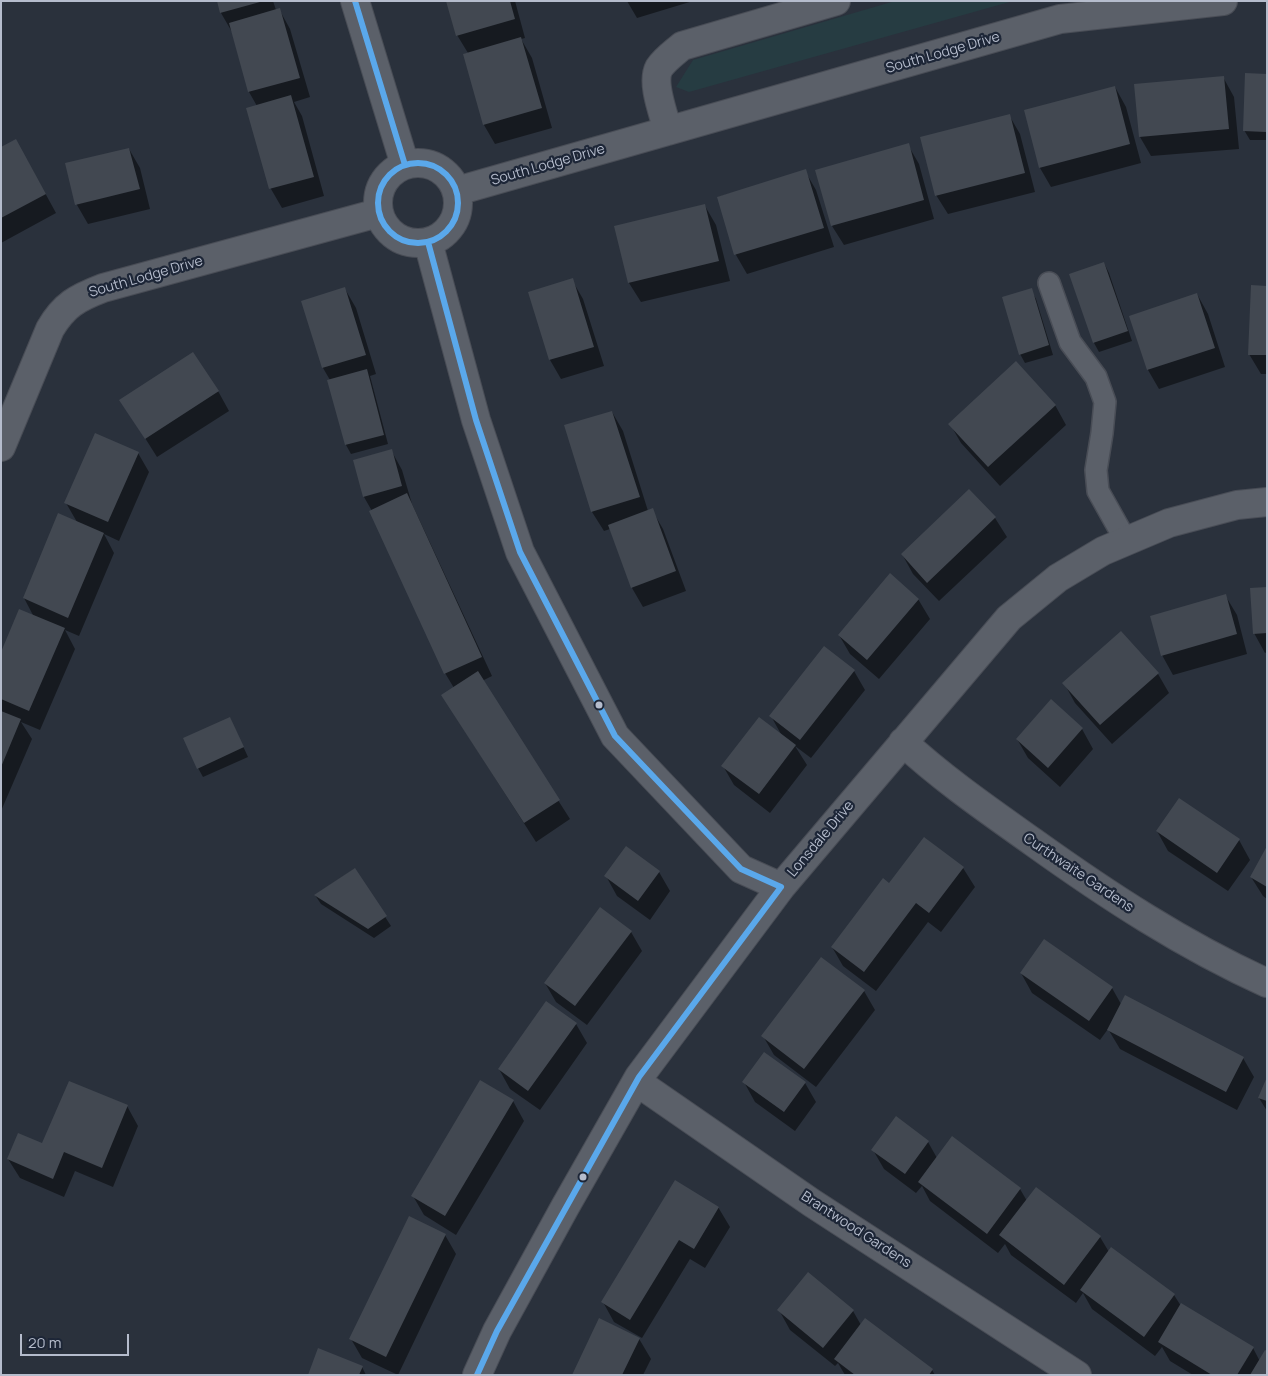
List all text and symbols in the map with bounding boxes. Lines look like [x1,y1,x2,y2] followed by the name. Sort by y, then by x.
[884,29,1002,77] street label: South Lodge Drive
[489,141,607,189] street label: South Lodge Drive
[87,253,205,301] street label: South Lodge Drive
[594,700,604,710] unlabelled marker
[784,798,858,880] street label: Lonsdale Drive
[1020,830,1136,916] street label: Curthwaite Gardens
[578,1172,588,1182] unlabelled marker
[798,1188,914,1272] street label: Brantwood Gardens
[22,1324,131,1356] scale bar
[28,1332,61,1353] text: 20 m

